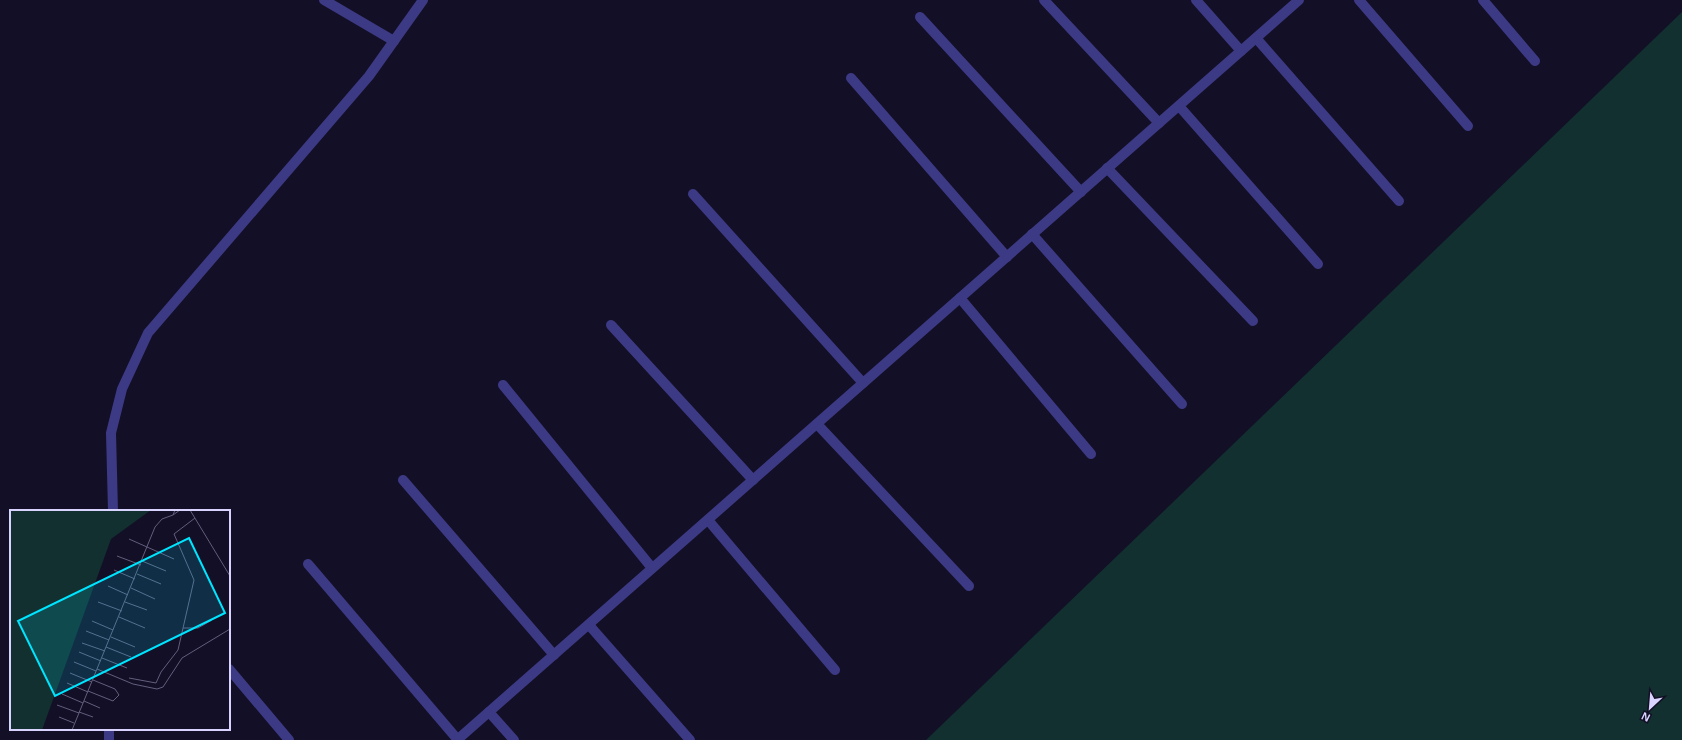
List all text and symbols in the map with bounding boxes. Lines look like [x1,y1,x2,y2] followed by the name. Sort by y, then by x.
[10,510,230,730] inset map
[1630,688,1670,728] north arrow
[1639,710,1652,724] text: N

